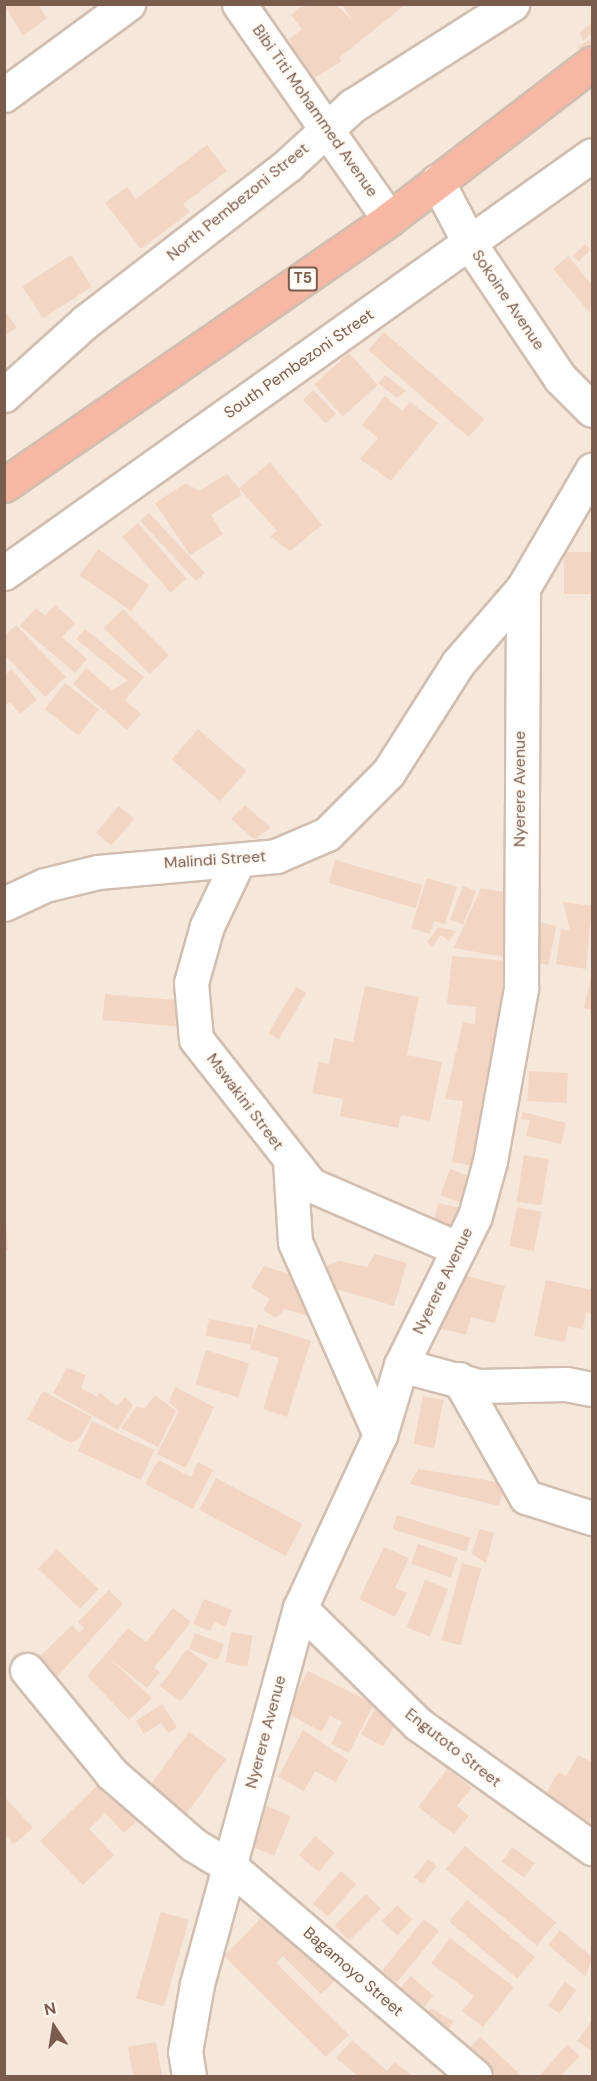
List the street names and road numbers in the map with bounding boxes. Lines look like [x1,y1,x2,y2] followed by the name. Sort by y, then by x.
[248,21,382,201] street label: Bibi Titi Mohammed Avenue
[163,139,313,265] street label: North Pembezoni Street
[467,246,549,354] street label: Sokoine Avenue
[286,267,320,291] road number: T5
[220,305,378,423] street label: South Pembezoni Street
[510,731,530,847] street label: Nyerere Avenue
[163,847,267,873] street label: Malindi Street
[202,1050,288,1154] street label: Mswakini Street
[409,1225,477,1337] street label: Nyerere Avenue
[242,1673,290,1791] street label: Nyerere Avenue
[401,1705,505,1791] street label: Engutoto Street
[299,1923,407,2021] street label: Bagamoyo Street

